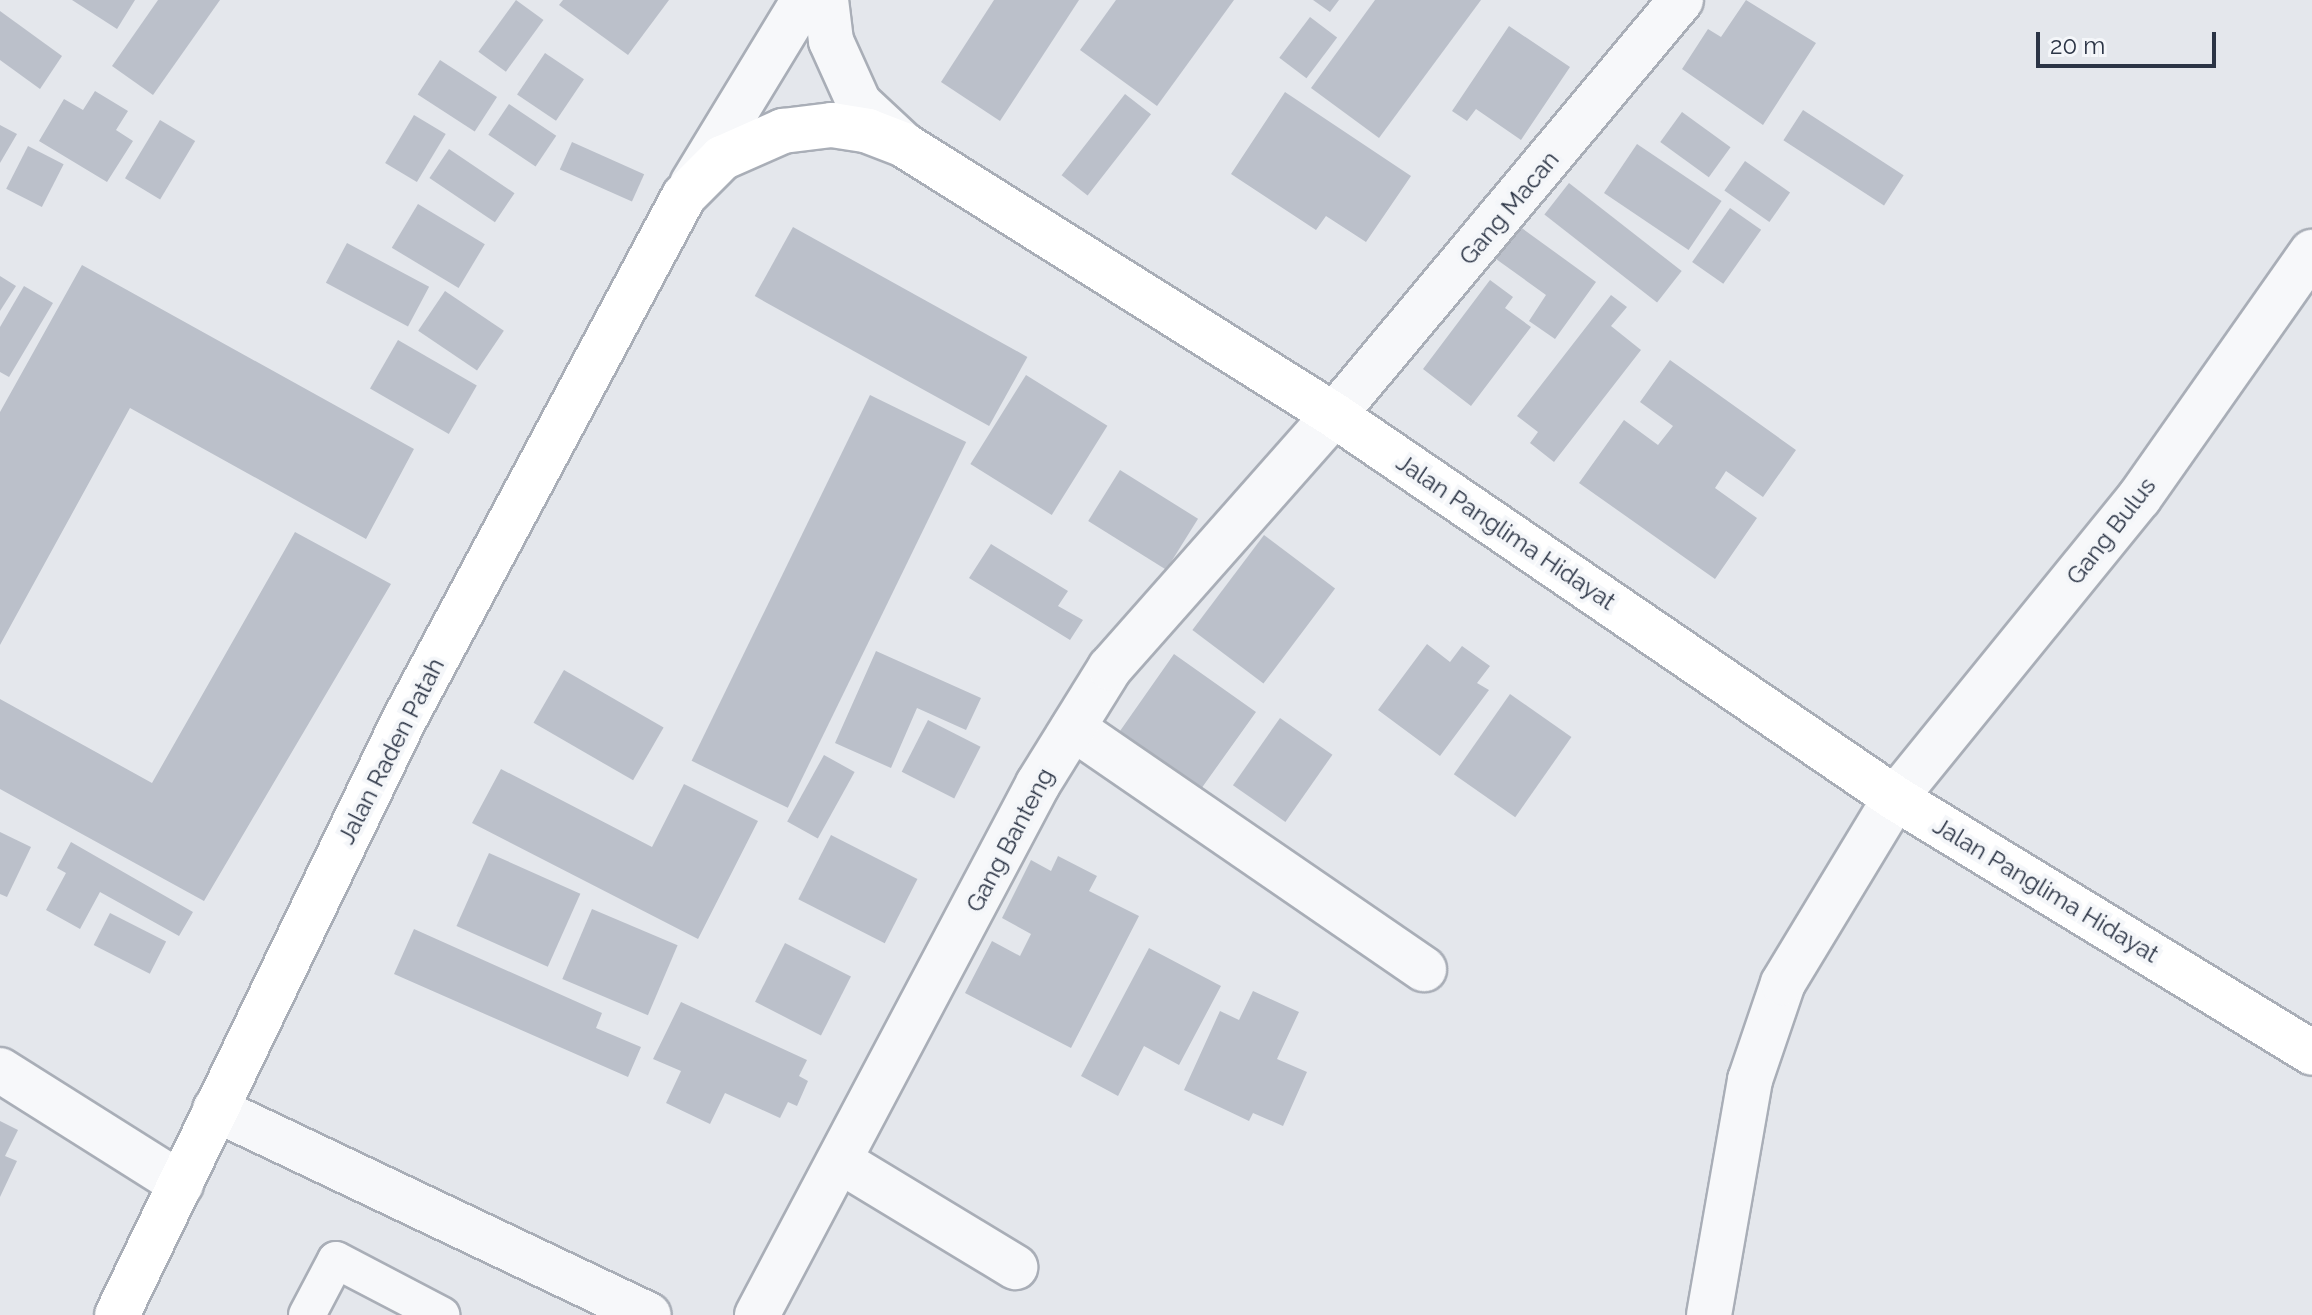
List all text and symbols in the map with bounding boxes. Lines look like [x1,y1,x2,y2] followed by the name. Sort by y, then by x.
[2040,16,2220,66] scale bar
[2050,31,2105,60] text: 20 m
[1453,145,1565,271] street label: Gang Macan
[1391,448,1621,616] street label: Jalan Panglima Hidayat
[2060,472,2162,590] street label: Gang Bulus
[332,653,450,849] street label: Jalan Raden Patah
[960,763,1060,917] street label: Gang Banteng
[1928,811,2164,969] street label: Jalan Panglima Hidayat

